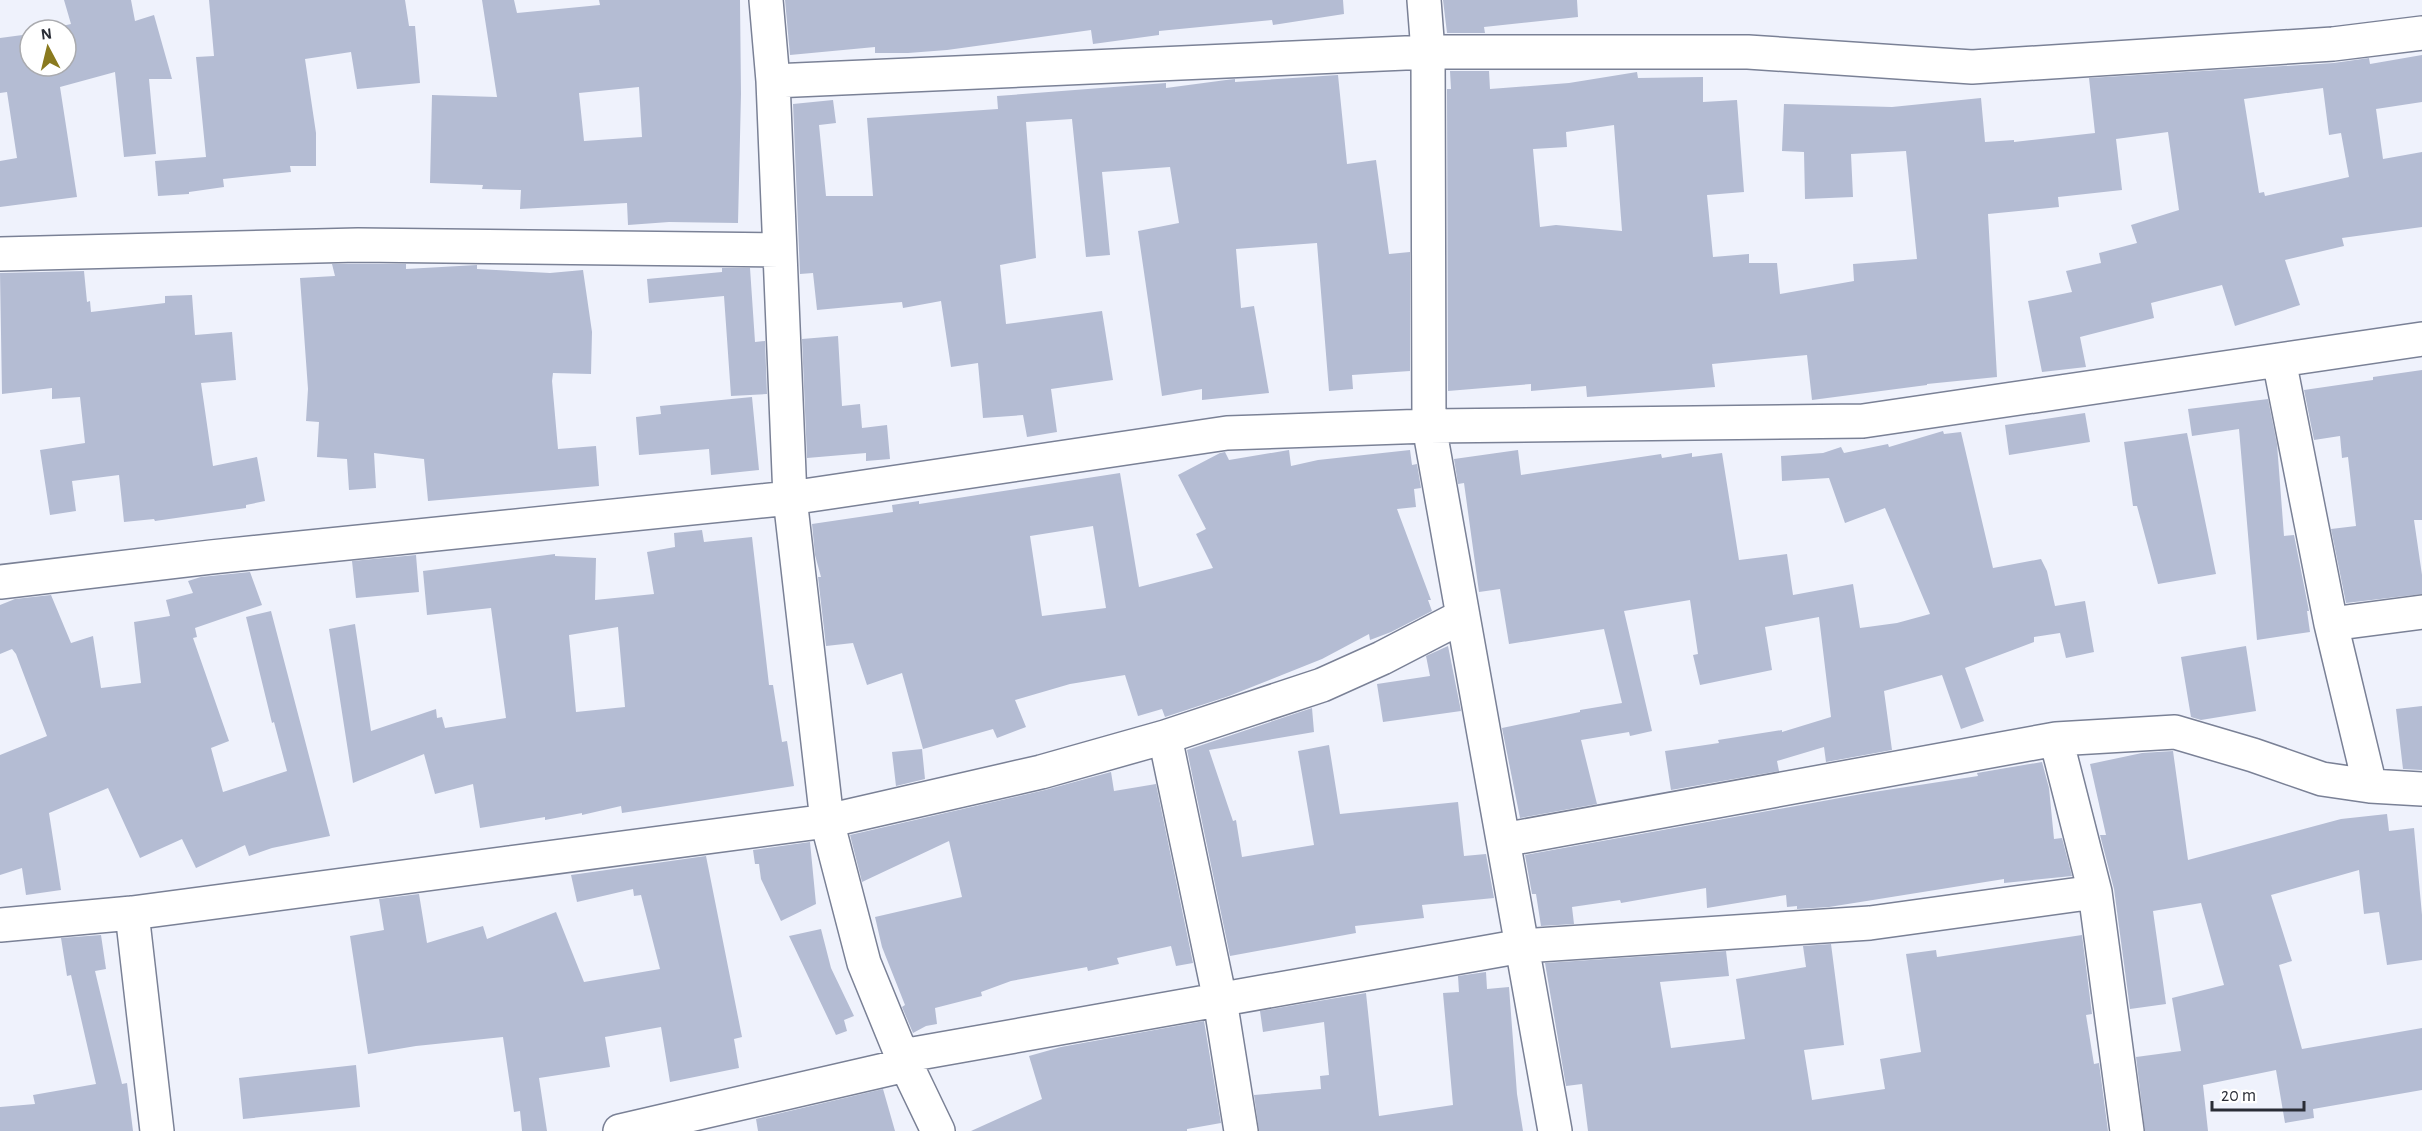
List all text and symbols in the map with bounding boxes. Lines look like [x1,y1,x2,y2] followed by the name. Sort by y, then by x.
[18,18,78,78] north arrow
[40,25,53,43] text: N
[2212,1074,2304,1112] scale bar
[2221,1087,2256,1105] text: 20 m

